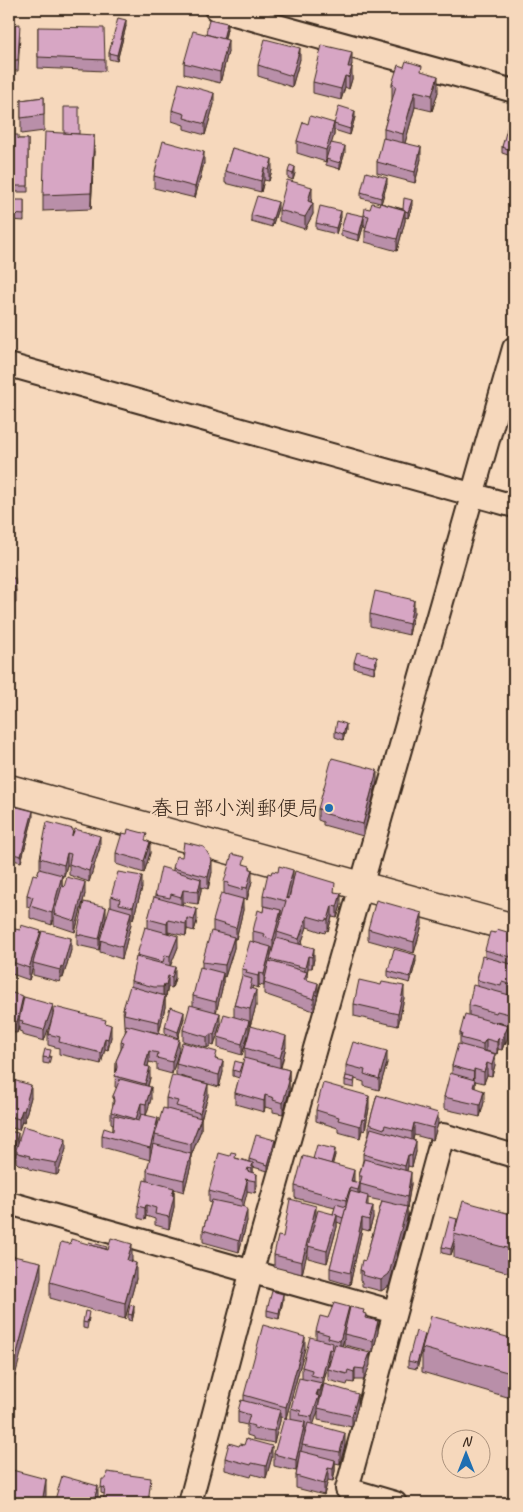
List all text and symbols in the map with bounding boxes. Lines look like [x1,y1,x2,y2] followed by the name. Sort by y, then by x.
[151,795,319,821] place label: 春日部小渕郵便局
[323,802,335,814] marker: 春日部小渕郵便局
[440,1430,490,1480] north arrow
[462,1433,473,1450] text: N

